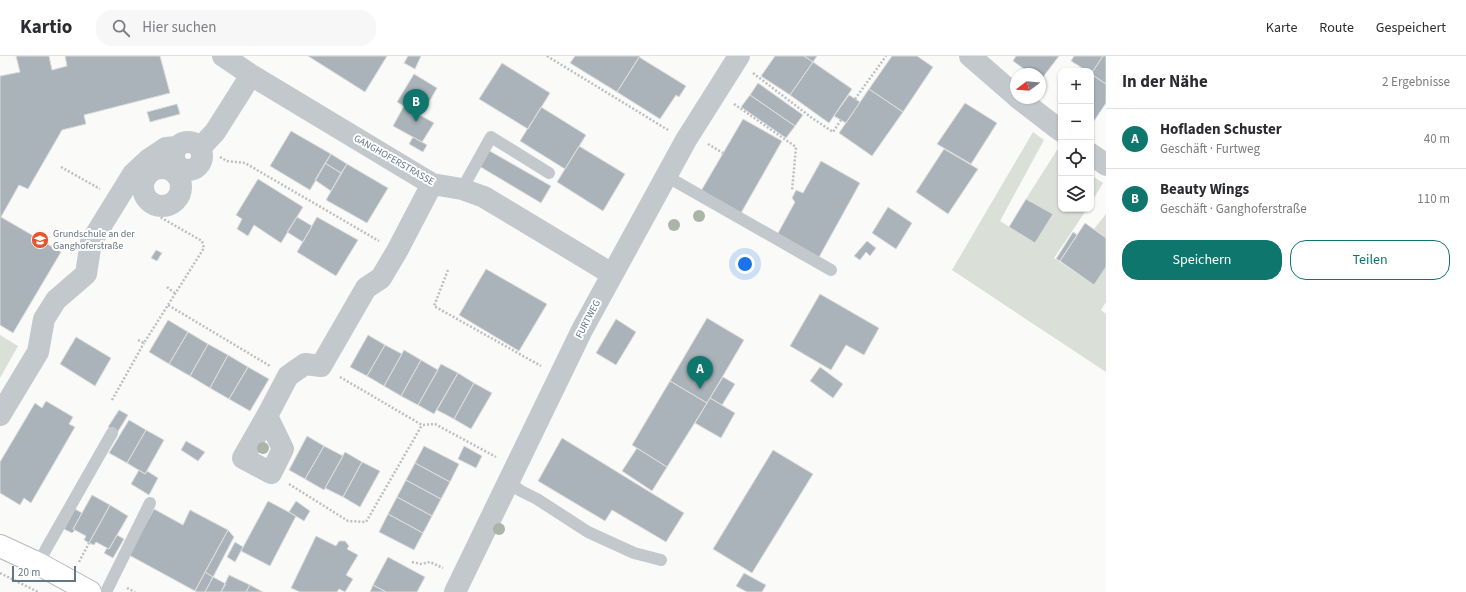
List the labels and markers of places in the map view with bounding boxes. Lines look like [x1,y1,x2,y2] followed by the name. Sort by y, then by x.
[403,89,429,122] pin: B
[53,227,135,253] place label: Grundschule an der Ganghoferstraße
[30,230,50,250] school or university icon: Grundschule an der Ganghoferstraße
[687,356,713,389] pin: A

